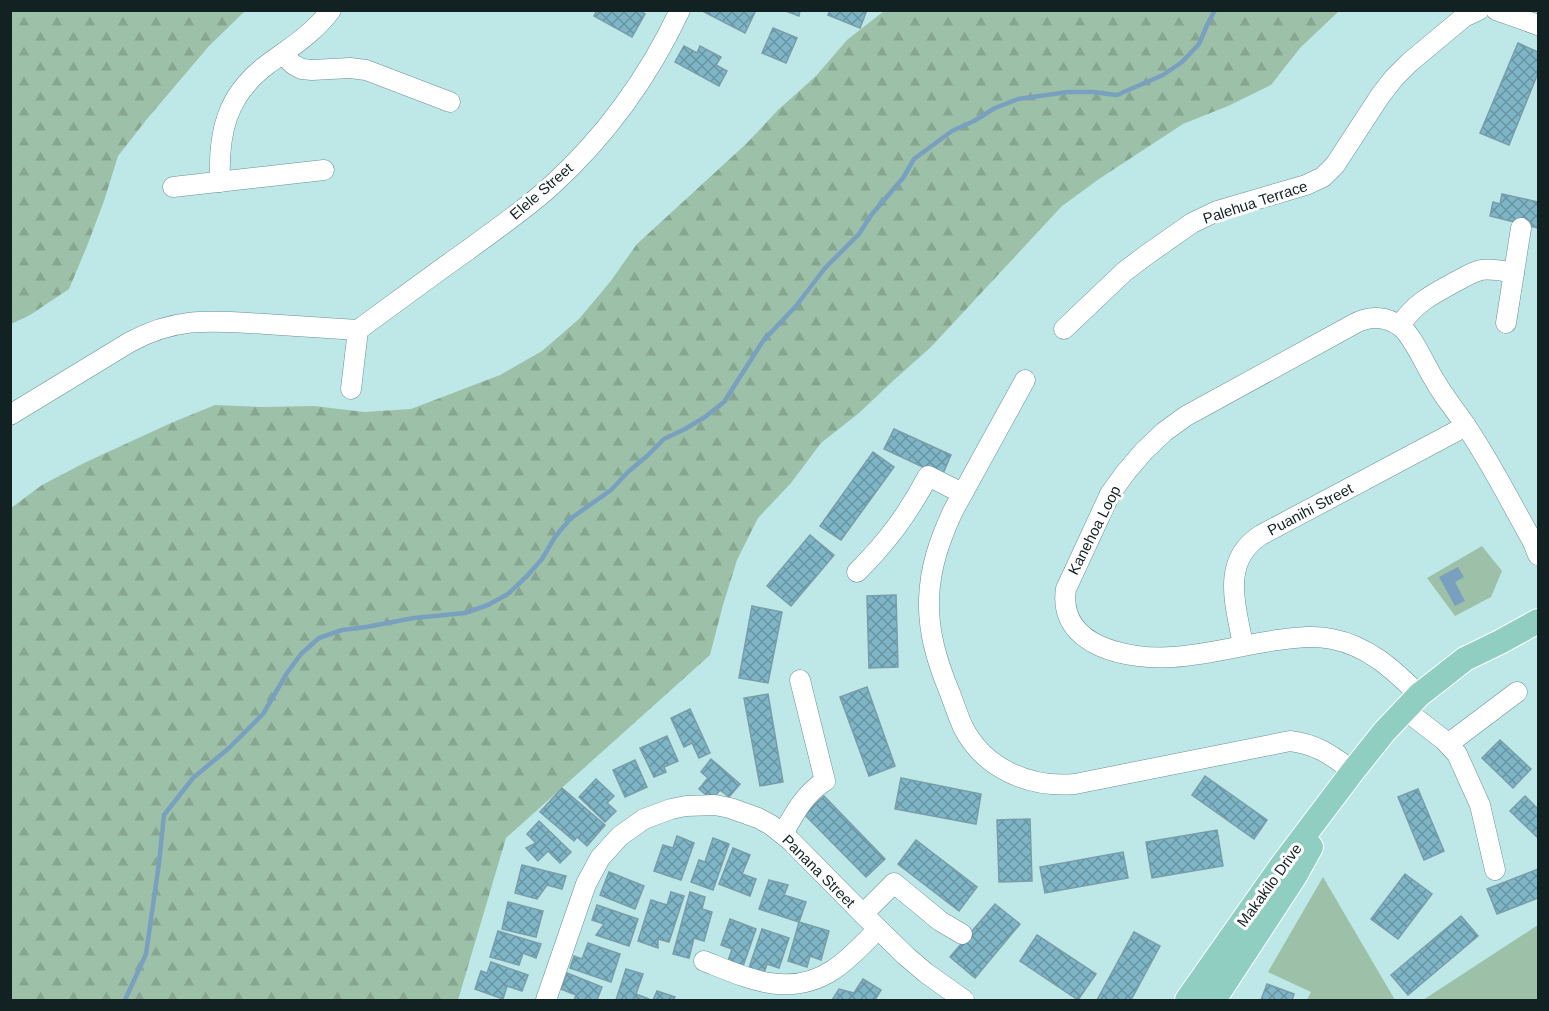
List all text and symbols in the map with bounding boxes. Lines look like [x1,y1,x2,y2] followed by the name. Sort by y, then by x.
[506,159,576,223] street label: Elele Street
[1201,177,1309,227] street label: Palehua Terrace
[1264,479,1356,539] street label: Puanihi Street
[1064,483,1124,577] street label: Kanehoa Loop
[779,831,860,912] street label: Panana Street
[1233,840,1305,930] street label: Makakilo Drive

